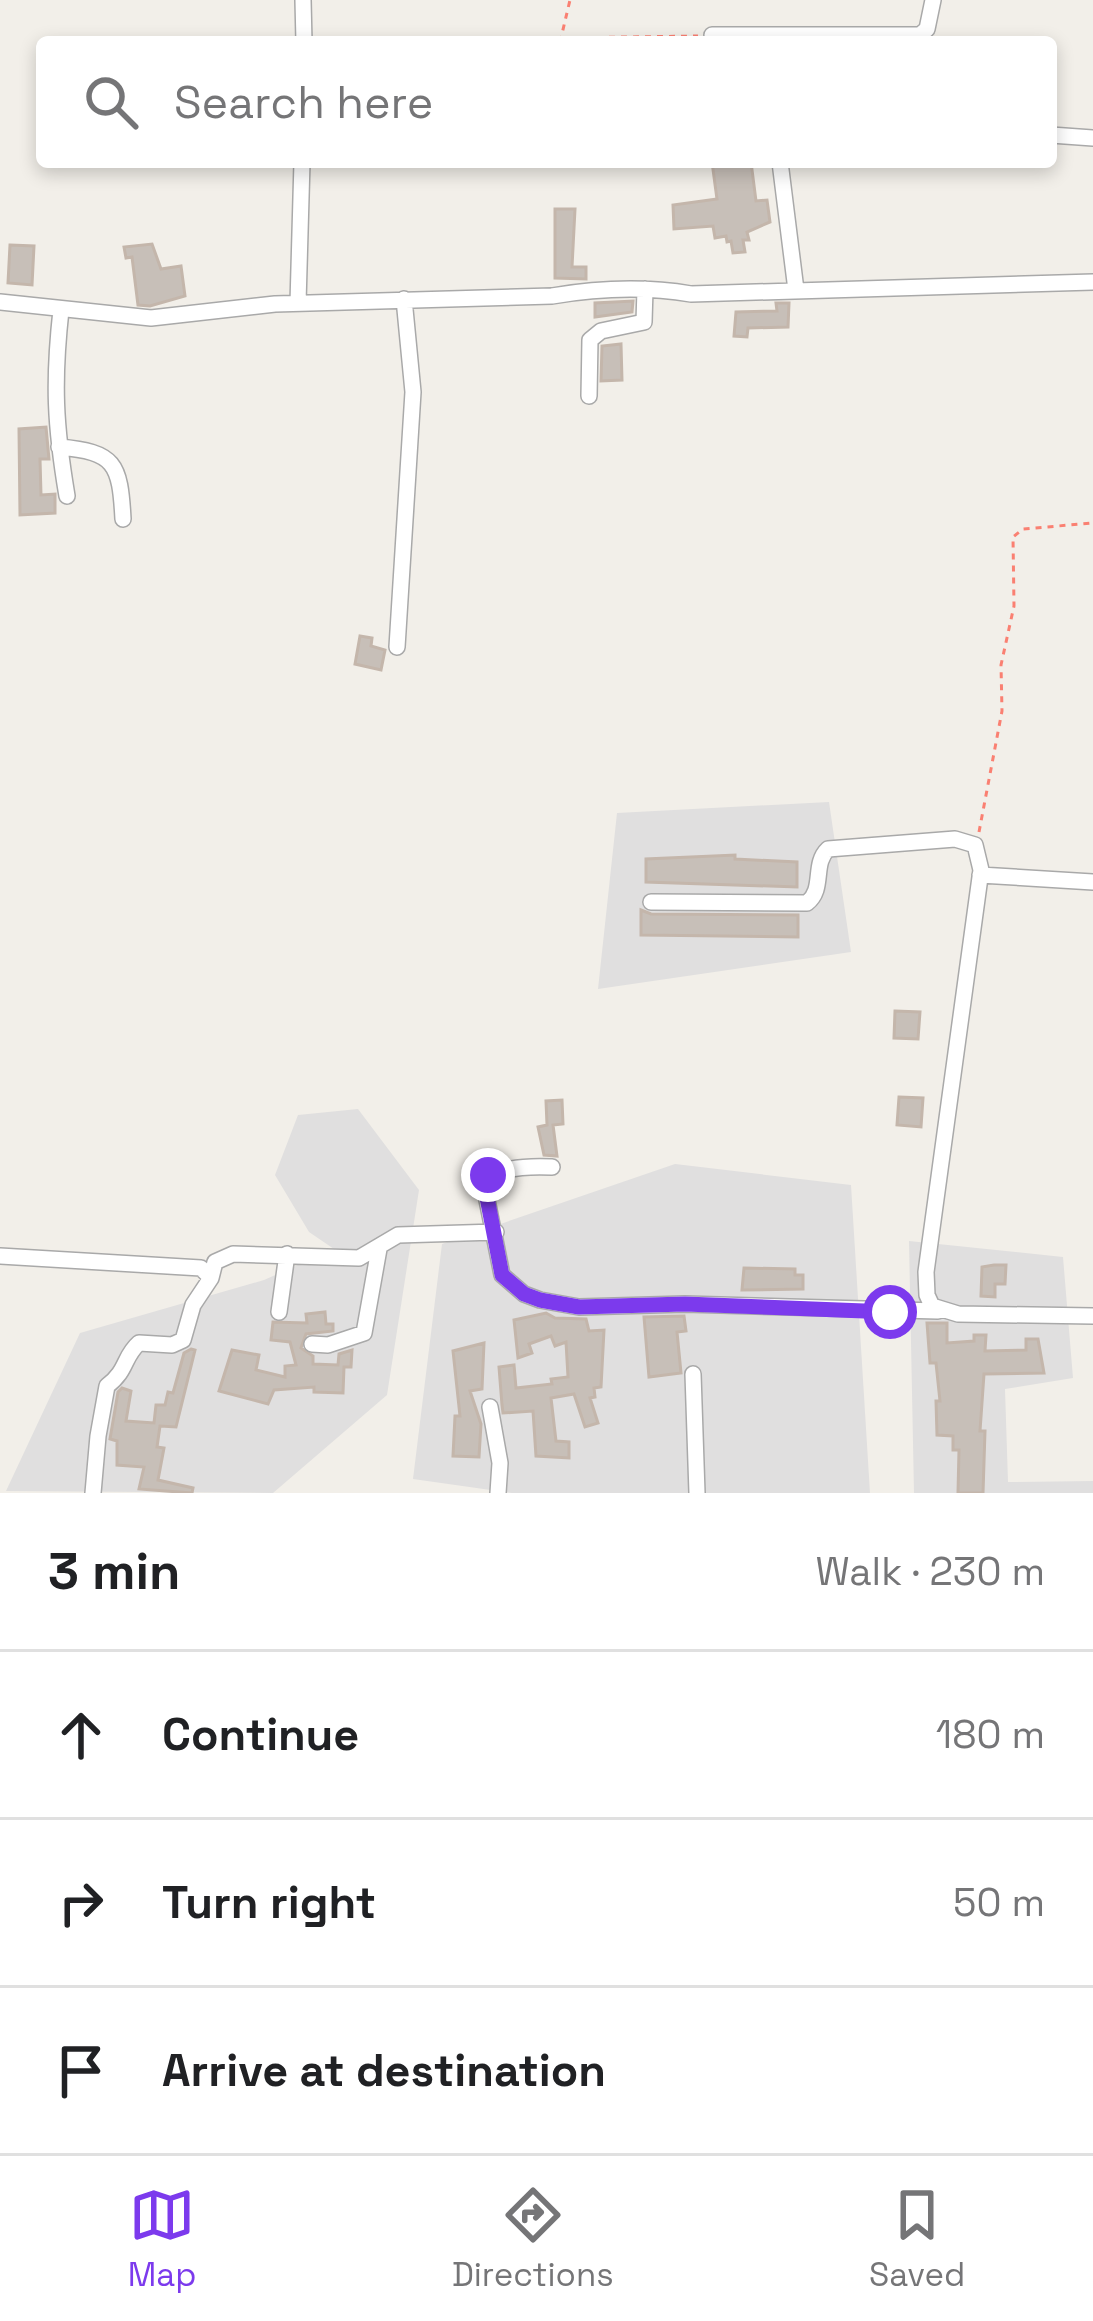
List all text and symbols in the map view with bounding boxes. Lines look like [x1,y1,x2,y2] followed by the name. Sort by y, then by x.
[36,36,1057,168] search box
[78,69,144,135] icon: search
[174,74,433,131] text: Search here
[461,1148,515,1202] route end
[863,1285,917,1339] route start
[48,1539,181,1604] text: 3 min
[815,1547,1045,1596] text: Walk · 230 m
[48,1702,114,1768] icon: ahead
[162,1706,359,1763] text: Continue
[936,1710,1045,1759] text: 180 m
[48,1870,114,1936] icon: right
[162,1874,376,1931] text: Turn right
[953,1878,1045,1927] text: 50 m
[48,2038,114,2104] icon: arrive
[162,2042,606,2099] text: Arrive at destination
[128,2182,196,2296] tab: Map
[452,2182,614,2296] tab: Directions
[869,2182,965,2296] tab: Saved

